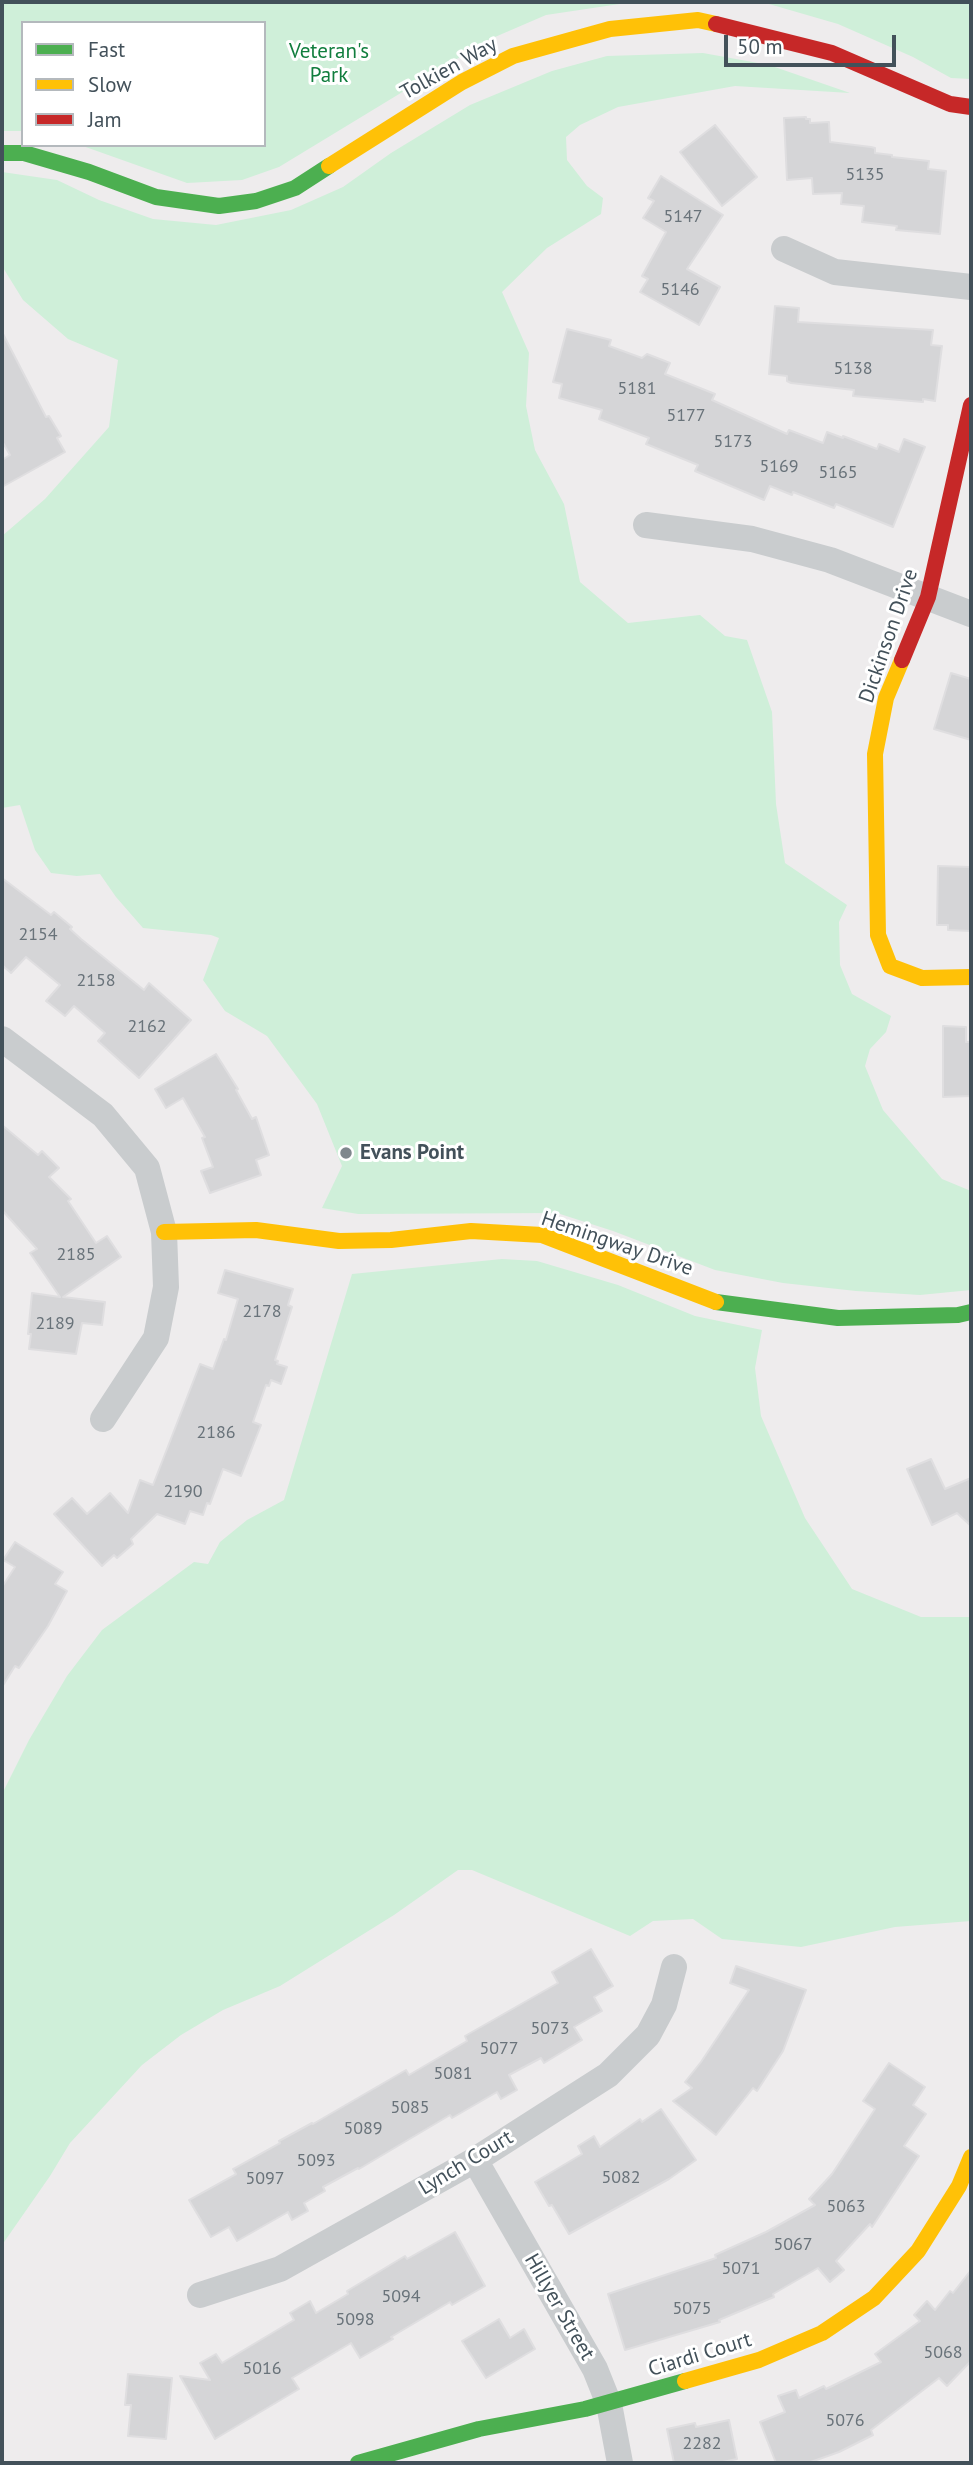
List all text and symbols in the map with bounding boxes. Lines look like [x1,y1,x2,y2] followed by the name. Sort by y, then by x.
[21,21,266,147] legend
[728,21,900,65] scale bar
[396,32,502,106] street label: Tolkien Way
[737,33,783,60] text: 50 m
[88,36,125,63] text: Fast
[289,39,369,89] park label: Veteran's Park
[88,71,132,98] text: Slow
[88,106,122,133] text: Jam
[845,164,885,186] house number: 5135
[663,206,703,228] house number: 5147
[660,279,700,301] house number: 5146
[833,358,873,380] house number: 5138
[617,378,657,400] house number: 5181
[666,405,706,427] house number: 5177
[713,431,753,453] house number: 5173
[759,456,799,478] house number: 5169
[818,462,858,484] house number: 5165
[854,566,924,706] street label: Dickinson Drive
[18,924,58,946] house number: 2154
[76,970,116,992] house number: 2158
[127,1016,167,1038] house number: 2162
[360,1140,464,1166] place label: Evans Point
[338,1145,354,1161] marker: Evans Point
[538,1206,696,1282] street label: Hemingway Drive
[56,1244,96,1266] house number: 2185
[242,1301,282,1323] house number: 2178
[35,1313,75,1335] house number: 2189
[196,1422,236,1444] house number: 2186
[163,1481,203,1503] house number: 2190
[530,2018,570,2040] house number: 5073
[479,2038,519,2060] house number: 5077
[433,2063,473,2085] house number: 5081
[390,2097,430,2119] house number: 5085
[343,2118,383,2140] house number: 5089
[414,2125,518,2201] street label: Lynch Court
[296,2150,336,2172] house number: 5093
[601,2167,641,2189] house number: 5082
[245,2168,285,2190] house number: 5097
[826,2196,866,2218] house number: 5063
[773,2234,813,2256] house number: 5067
[518,2249,600,2365] street label: Hillyer Street
[721,2258,761,2280] house number: 5071
[381,2286,421,2308] house number: 5094
[672,2298,712,2320] house number: 5075
[335,2309,375,2331] house number: 5098
[645,2327,755,2383] street label: Ciardi Court
[923,2342,963,2364] house number: 5068
[242,2358,282,2380] house number: 5016
[825,2410,865,2432] house number: 5076
[682,2433,722,2455] house number: 2282

